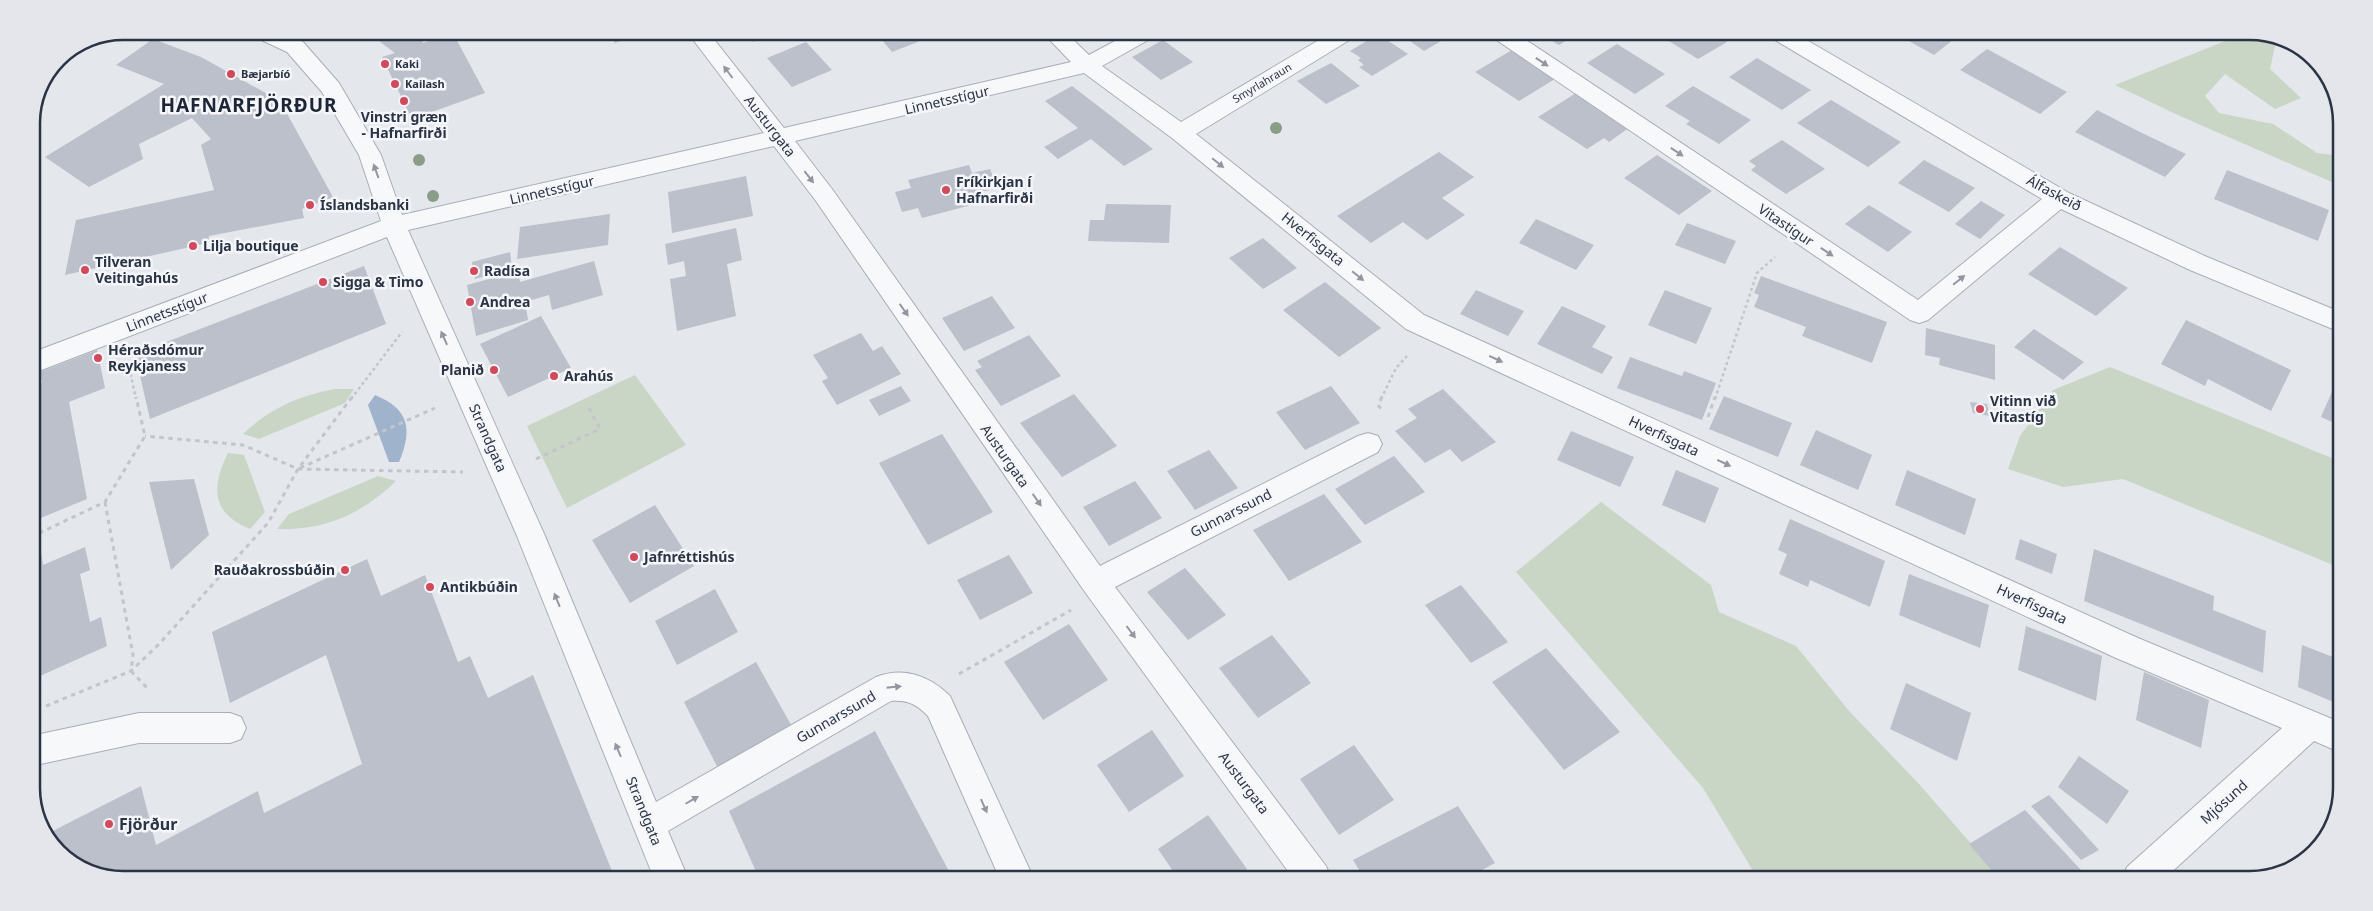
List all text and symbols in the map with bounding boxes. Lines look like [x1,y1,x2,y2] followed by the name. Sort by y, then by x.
[395,56,419,71] place label: Kaki
[1536,57,1549,67] one-way arrow
[379,58,391,70] marker: Kaki
[1229,59,1294,106] street label: Smyrlahraun
[241,66,290,81] place label: Bæjarbíó
[723,66,734,79] one-way arrow
[225,68,237,80] marker: Bæjarbíó
[405,76,445,91] place label: Kailash
[389,78,401,90] marker: Kailash
[903,80,991,118] street label: Linnetsstígur
[740,91,800,160] street label: Austurgata
[160,92,338,118] district label: HAFNARFJÖRÐUR
[398,95,410,107] marker: Vinstri græn - Hafnarfirði
[361,107,447,142] place label: Vinstri græn - Hafnarfirði
[1671,147,1684,157] one-way arrow
[1211,158,1224,169] one-way arrow
[372,164,379,179] one-way arrow
[508,170,596,208] street label: Linnetsstígur
[804,170,815,183] one-way arrow
[2024,170,2085,215] street label: Álfaskeið
[956,172,1033,207] place label: Fríkirkjan í Hafnarfirði
[940,184,952,196] marker: Fríkirkjan í Hafnarfirði
[320,195,409,214] place label: Íslandsbanki
[304,199,316,211] marker: Íslandsbanki
[1755,199,1818,250] street label: Vitastígur
[1278,207,1349,270] street label: Hverfisgata
[203,236,299,255] place label: Lilja boutique
[187,240,199,252] marker: Lilja boutique
[1820,247,1834,257] one-way arrow
[95,252,178,287] place label: Tilveran Veitingahús
[484,261,530,280] place label: Radísa
[79,264,91,276] marker: Tilveran Veitingahús
[468,265,480,277] marker: Radísa
[1351,270,1364,281] one-way arrow
[333,272,424,291] place label: Sigga & Timo
[1952,275,1965,286] one-way arrow
[317,276,329,288] marker: Sigga & Timo
[123,287,211,336] street label: Linnetsstígur
[480,292,530,311] place label: Andrea
[464,296,476,308] marker: Andrea
[899,303,909,317] one-way arrow
[439,331,447,345] one-way arrow
[108,340,205,375] place label: Héraðsdómur Reykjaness
[92,352,104,364] marker: Héraðsdómur Reykjaness
[1489,354,1504,363] one-way arrow
[441,360,484,379] place label: Planið
[488,364,500,376] marker: Planið
[564,366,613,385] place label: Arahús
[548,370,560,382] marker: Arahús
[1990,391,2057,426] place label: Vitinn við Vitastíg
[465,401,512,475] street label: Strandgata
[1974,403,1986,415] marker: Vitinn við Vitastíg
[1626,411,1703,460] street label: Hverfisgata
[977,420,1034,491] street label: Austurgata
[1717,459,1731,467] one-way arrow
[1187,484,1275,541] street label: Gunnarssund
[1032,494,1042,507] one-way arrow
[642,547,734,566] place label: Jafnréttishús
[628,551,640,563] marker: Jafnréttishús
[214,560,335,579] place label: Rauðakrossbúðin
[339,564,351,576] marker: Rauðakrossbúðin
[440,577,518,596] place label: Antikbúðin
[1994,579,2071,628] street label: Hverfisgata
[424,581,436,593] marker: Antikbúðin
[553,592,560,607] one-way arrow
[1126,625,1137,638] one-way arrow
[886,683,902,691] one-way arrow
[792,686,879,747] street label: Gunnarssund
[614,743,622,757] one-way arrow
[1215,748,1274,818] street label: Austurgata
[622,774,667,848] street label: Strandgata
[2196,775,2251,828] street label: Mjósund
[684,796,699,804] one-way arrow
[981,799,989,813] one-way arrow
[119,813,177,835] place label: Fjörður
[103,818,115,830] marker: Fjörður

